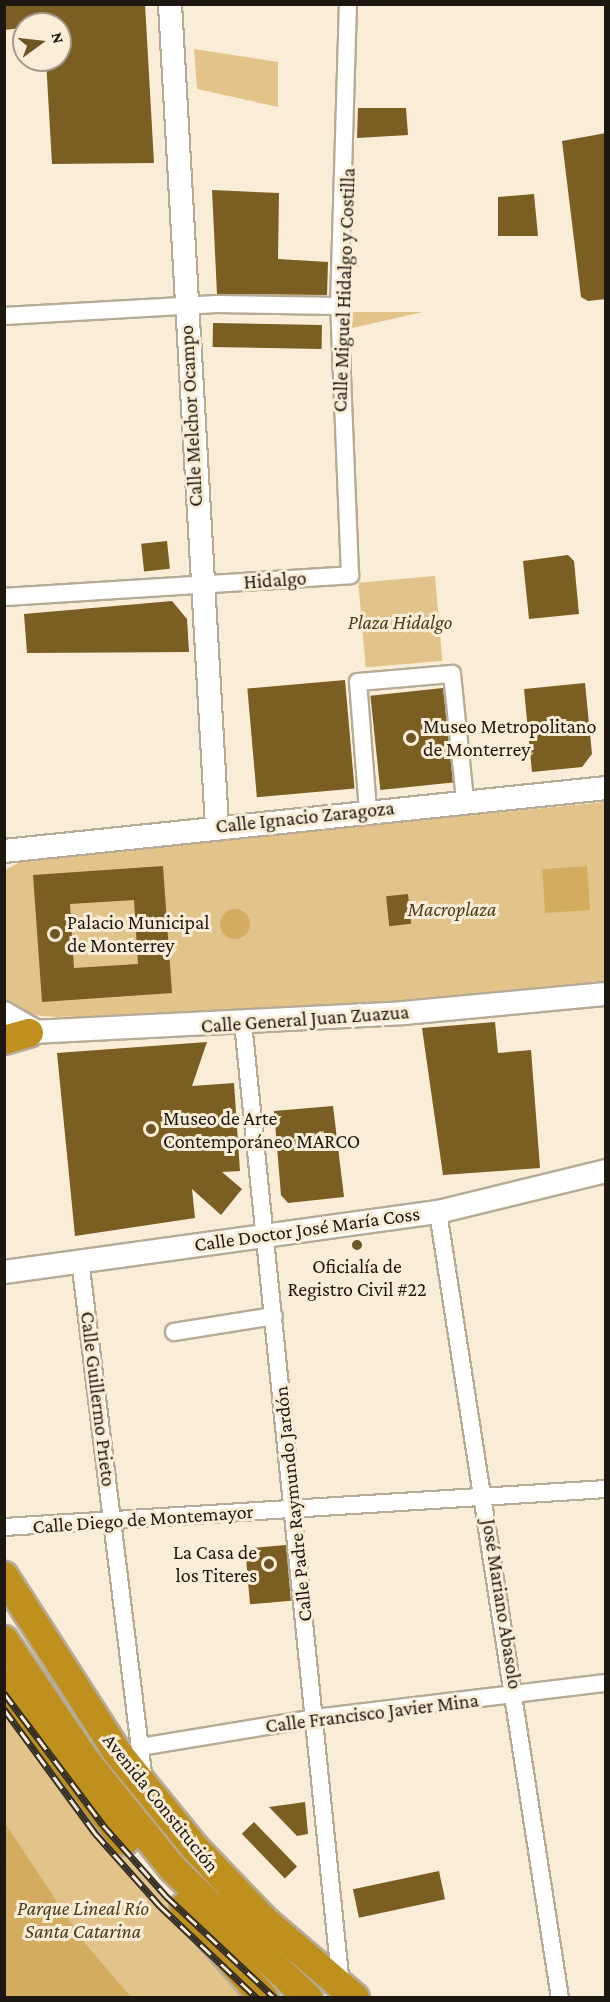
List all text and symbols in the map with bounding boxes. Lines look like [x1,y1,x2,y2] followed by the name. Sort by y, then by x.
[12,12,72,72] north arrow
[48,30,68,45] text: N
[328,167,360,413] street label: Calle Miguel Hidalgo y Costilla
[174,325,208,507] street label: Calle Melchor Ocampo
[243,566,307,594] street label: Hidalgo
[348,610,452,634] park label: Plaza Hidalgo
[423,714,596,761] place label: Museo Metropolitano de Monterrey
[404,731,418,745] marker: Museo Metropolitano de Monterrey
[214,796,396,838] street label: Calle Ignacio Zaragoza
[407,897,497,921] park label: Macroplaza
[67,910,209,957] place label: Palacio Municipal de Monterrey
[48,927,62,941] marker: Palacio Municipal de Monterrey
[200,1000,410,1038] street label: Calle General Juan Zuazua
[163,1106,360,1153] place label: Museo de Arte Contemporáneo MARCO
[144,1122,158,1136] marker: Museo de Arte Contemporáneo MARCO
[193,1201,421,1257] street label: Calle Doctor José María Coss
[350,1238,364,1252] marker: Oficialía de Registro Civil #22
[287,1254,427,1301] place label: Oficialía de Registro Civil #22
[75,1310,121,1488] street label: Calle Guillermo Prieto
[269,1385,317,1623] street label: Calle Padre Raymundo Jardón
[32,1499,254,1539] street label: Calle Diego de Montemayor
[477,1517,527,1691] street label: José Mariano Abasolo
[173,1540,257,1587] place label: La Casa de los Titeres
[262,1557,276,1571] marker: La Casa de los Titeres
[264,1688,480,1738] street label: Calle Francisco Javier Mina
[98,1729,224,1877] street label: Avenida Constitución
[17,1896,149,1943] park label: Parque Lineal Río Santa Catarina

